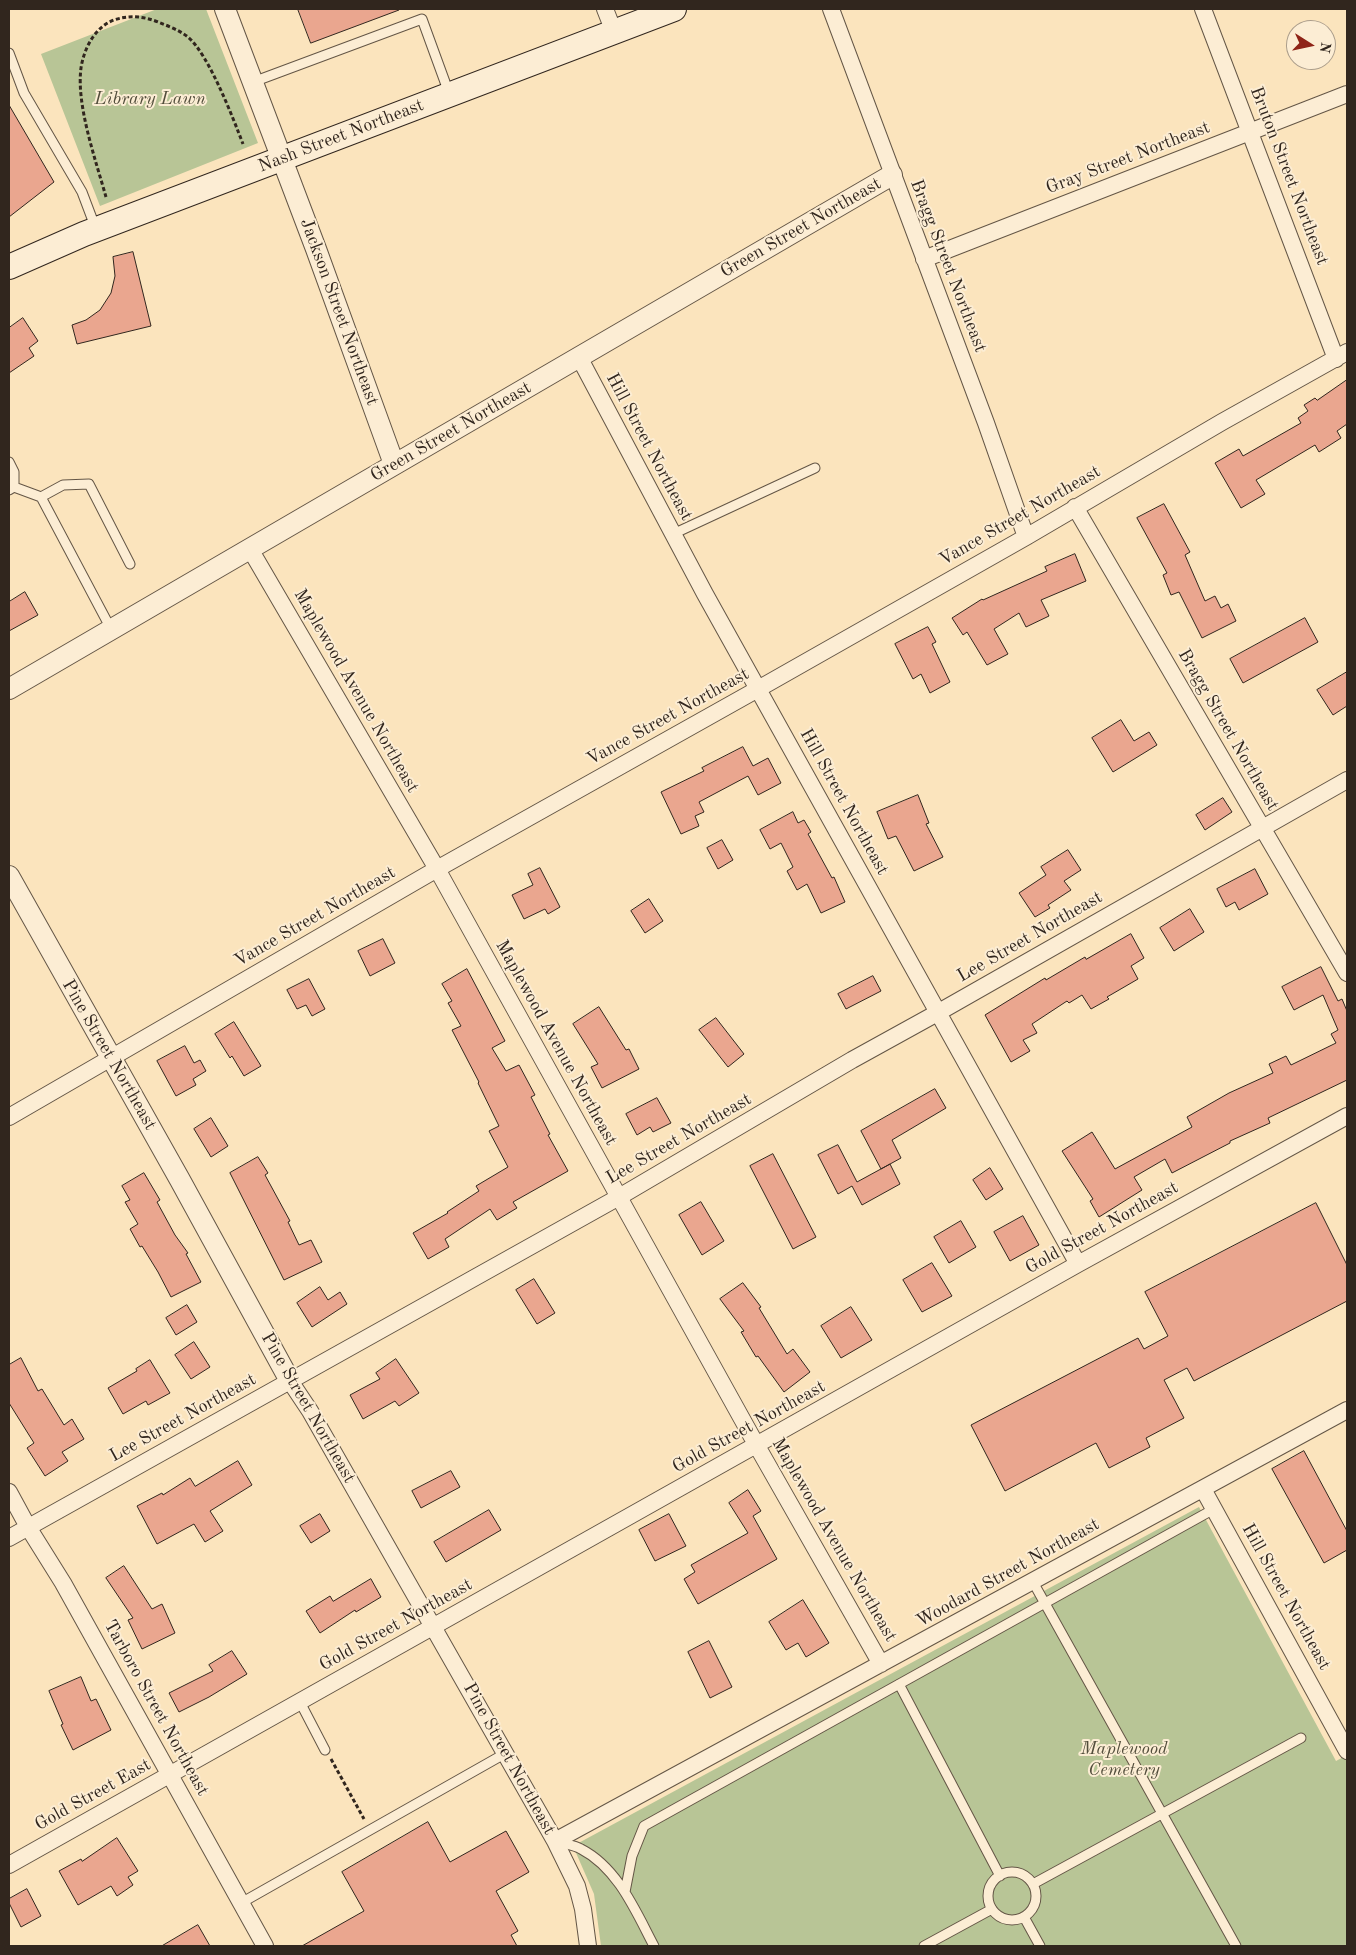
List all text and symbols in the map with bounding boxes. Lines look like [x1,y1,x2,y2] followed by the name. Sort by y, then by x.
[1286,20,1336,70] north arrow
[1317,41,1333,54] text: N
[1245,84,1333,268] street label: Bruton Street Northeast
[94,88,206,110] park label: Library Lawn
[255,94,427,178] street label: Nash Street Northeast
[1043,117,1213,199] street label: Gray Street Northeast
[717,173,885,283] street label: Green Street Northeast
[905,176,991,356] street label: Bragg Street Northeast
[295,215,383,409] street label: Jackson Street Northeast
[601,369,697,525] street label: Hill Street Northeast
[367,377,535,487] street label: Green Street Northeast
[936,461,1104,571] street label: Vance Street Northeast
[289,585,423,797] street label: Maplewood Avenue Northeast
[1173,645,1283,815] street label: Bragg Street Northeast
[583,663,753,771] street label: Vance Street Northeast
[795,725,893,879] street label: Hill Street Northeast
[231,862,399,972] street label: Vance Street Northeast
[954,887,1106,987] street label: Lee Street Northeast
[490,936,622,1150] street label: Maplewood Avenue Northeast
[57,976,161,1134] street label: Pine Street Northeast
[603,1089,755,1189] street label: Lee Street Northeast
[1022,1177,1182,1279] street label: Gold Street Northeast
[256,1329,360,1487] street label: Pine Street Northeast
[106,1369,260,1467] street label: Lee Street Northeast
[669,1376,829,1478] street label: Gold Street Northeast
[767,1434,901,1646] street label: Maplewood Avenue Northeast
[913,1514,1103,1632] street label: Woodard Street Northeast
[1237,1520,1335,1674] street label: Hill Street Northeast
[316,1574,476,1676] street label: Gold Street Northeast
[99,1616,213,1800] street label: Tarboro Street Northeast
[458,1679,560,1839] street label: Pine Street Northeast
[1080,1738,1168,1780] park label: Maplewood Cemetery
[31,1754,155,1836] street label: Gold Street East

